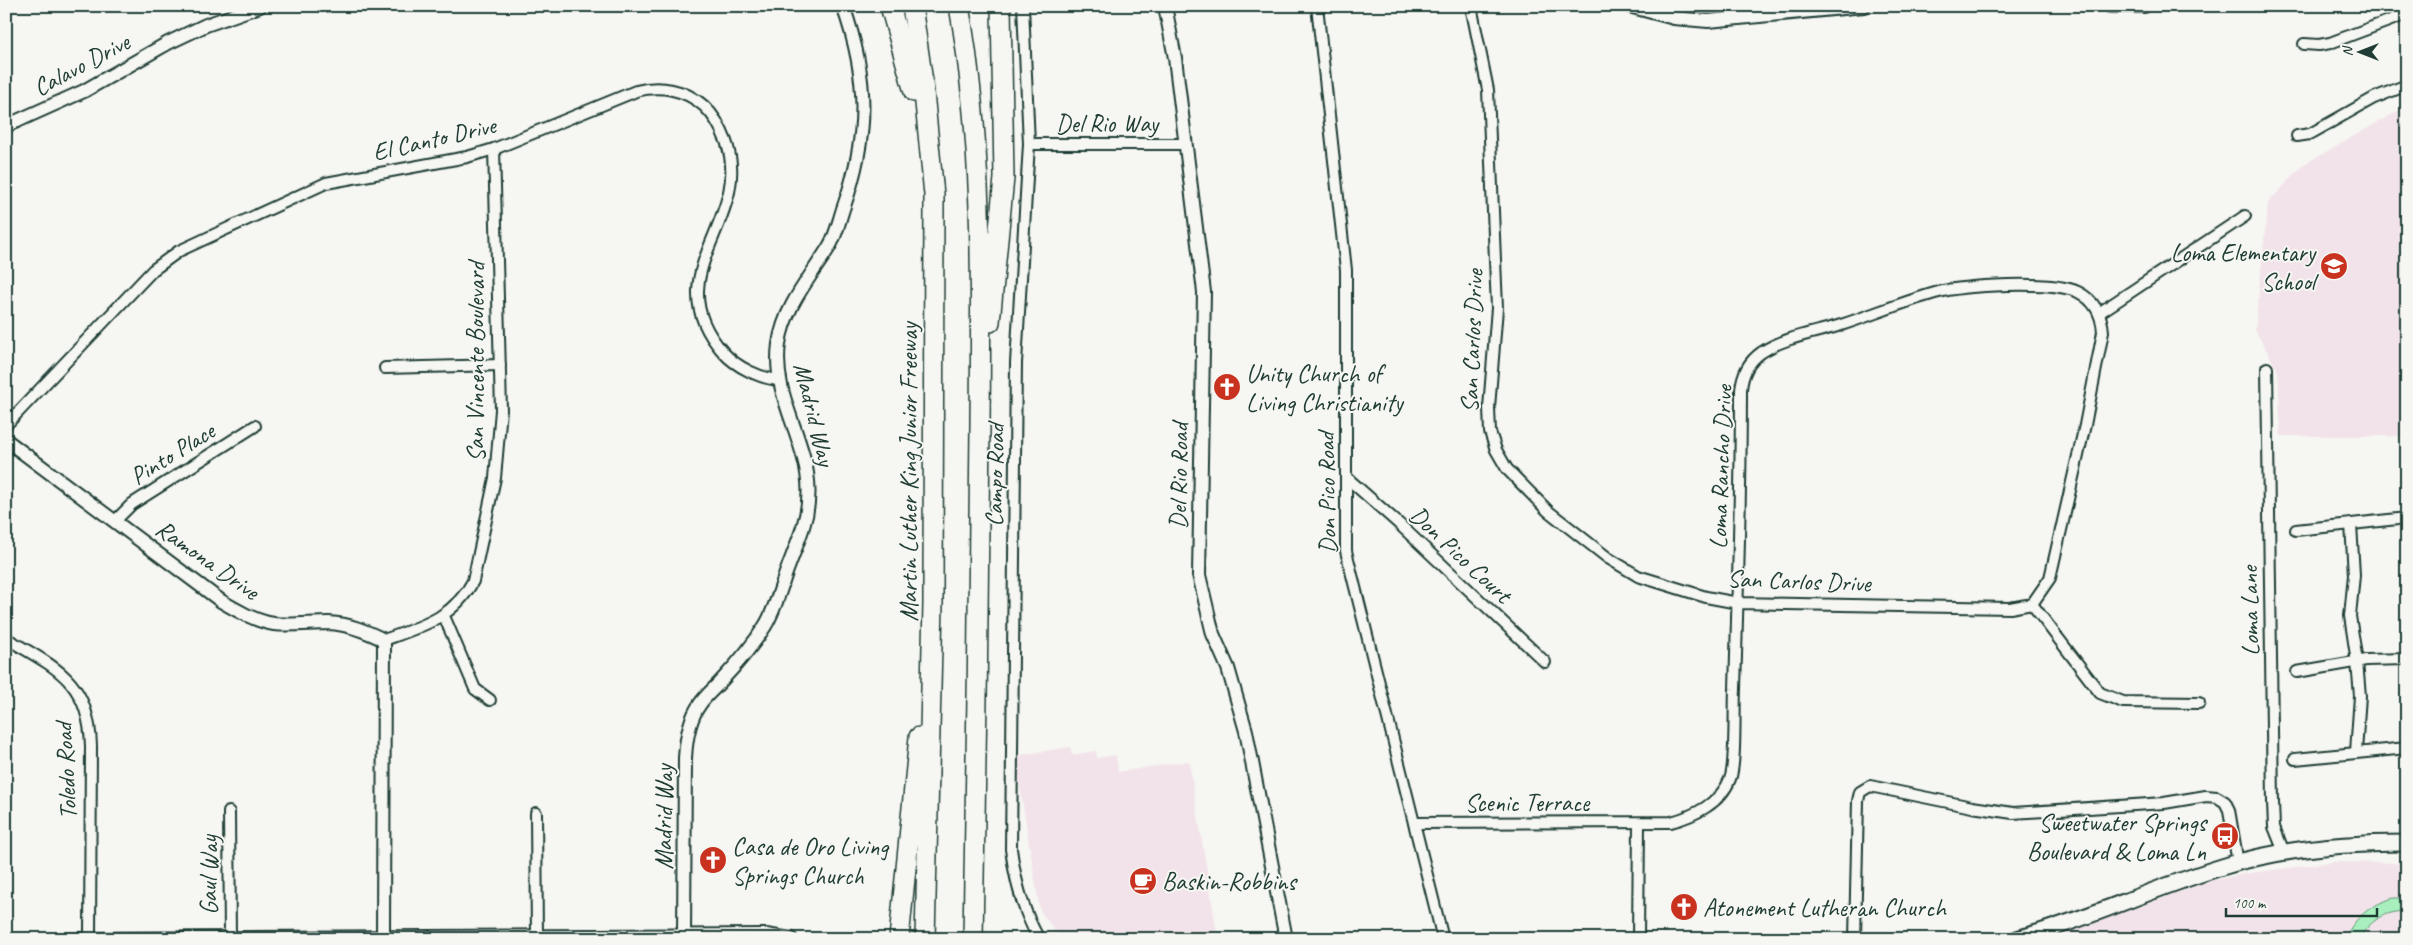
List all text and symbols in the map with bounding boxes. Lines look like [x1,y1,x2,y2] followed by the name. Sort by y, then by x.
[28,25,137,104] street label: Calavo Drive
[2336,28,2386,78] north arrow
[2339,45,2356,56] text: N
[1056,108,1161,140] street label: Del Rio Way
[370,109,501,169] street label: El Canto Drive
[2171,237,2320,298] place label: Loma Elementary School
[2319,251,2349,281] school or university icon: Loma Elementary School
[460,259,492,462] street label: San Vincente Boulevard
[1454,267,1491,413] street label: San Carlos Drive
[893,320,925,621] street label: Martin Luther King Junior Freeway
[1246,358,1405,419] place label: Unity Church of Living Christianity
[786,359,843,471] street label: Madrid Way
[1212,372,1242,402] church icon: Unity Church of Living Christianity
[1702,383,1740,549] street label: Loma Rancho Drive
[124,414,223,492] street label: Pinto Place
[1162,418,1196,529] street label: Del Rio Road
[978,420,1012,527] street label: Campo Road
[1310,429,1344,554] street label: Don Pico Road
[1402,499,1520,612] street label: Don Pico Court
[149,513,267,608] street label: Ramona Drive
[1727,563,1873,600] street label: San Carlos Drive
[2233,564,2267,656] street label: Loma Lane
[47,719,85,820] street label: Toledo Road
[648,762,680,870] street label: Madrid Way
[1465,787,1591,819] street label: Scenic Terrace
[2027,807,2208,868] place label: Sweetwater Springs Boulevard & Loma Ln
[2210,821,2240,851] bus stop icon: Sweetwater Springs Boulevard & Loma Ln
[732,831,890,892] place label: Casa de Oro Living Springs Church
[193,834,225,915] street label: Gaul Way
[698,845,728,875] church icon: Casa de Oro Living Springs Church
[1128,866,1158,896] cafe icon: Baskin-Robbins
[1162,866,1298,898] place label: Baskin-Robbins
[2226,885,2377,917] scale bar
[1669,892,1699,922] church icon: Atonement Lutheran Church
[1703,892,1947,924] place label: Atonement Lutheran Church
[2233,894,2267,913] text: 100 m

